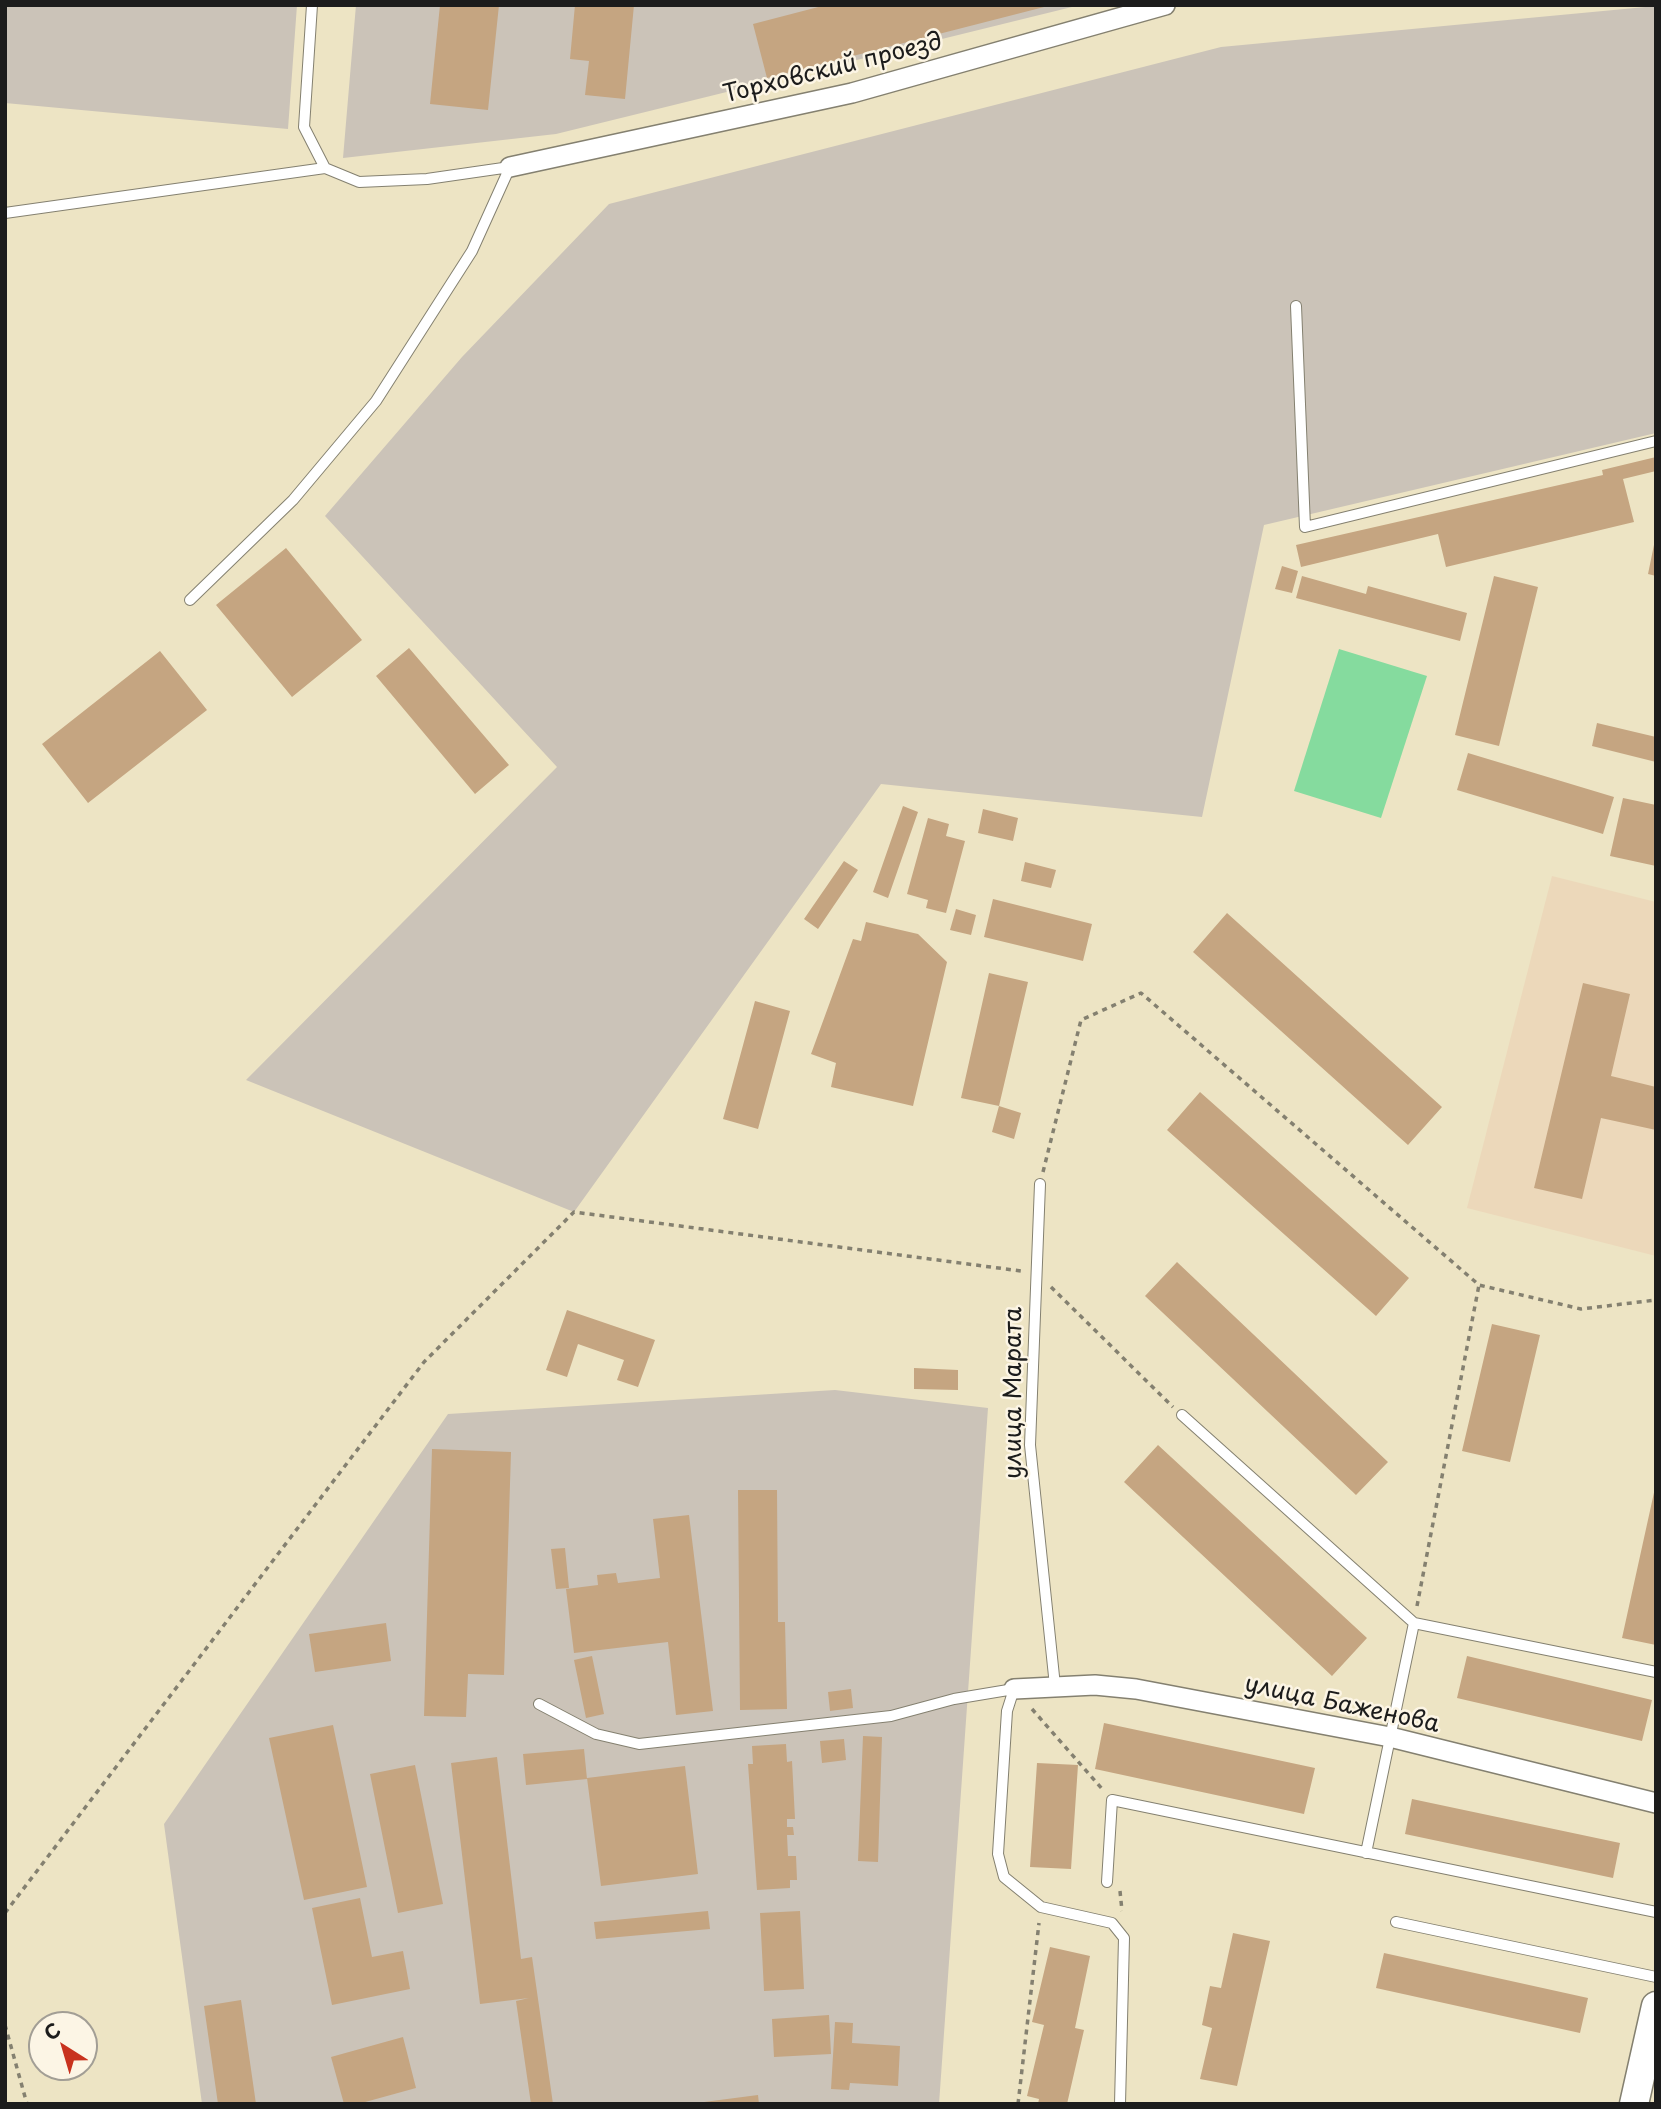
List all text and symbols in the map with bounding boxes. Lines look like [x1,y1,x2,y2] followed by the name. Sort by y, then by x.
[720,28,946,110] street label: Торховский проезд
[1000,1307,1028,1479] street label: улица Марата
[1242,1670,1442,1740] street label: улица Баженова
[28,2011,98,2081] north arrow
[37,2015,66,2046] text: С

